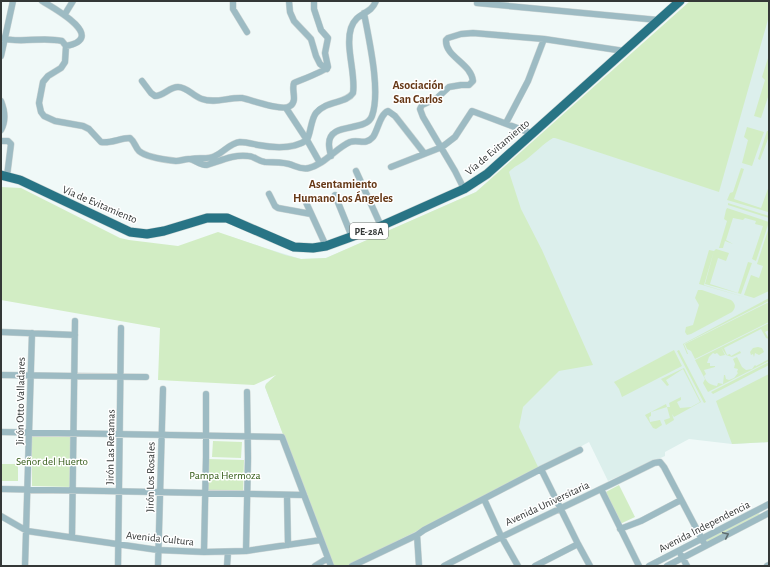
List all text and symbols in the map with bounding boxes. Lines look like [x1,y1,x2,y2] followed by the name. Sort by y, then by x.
[392,79,444,105] district label: Asociación San Carlos
[463,117,532,177] street label: Vía de Evitamiento
[293,178,393,204] district label: Asentamiento Humano Los Ángeles
[61,184,139,225] street label: Vía de Evitamiento
[350,223,388,239] road number: PE-28A
[14,357,27,445] street label: Jirón Otto Valladares
[104,409,117,485] street label: Jirón Las Retamas
[144,442,157,512] street label: Jirón Los Rosales
[16,456,88,467] park label: Señor del Huerto
[189,470,261,481] park label: Pampa Hermoza
[504,479,591,528] street label: Avenida Universitaria
[657,499,752,554] street label: Avenida Independencia
[126,529,194,548] street label: Avenida Cultura
[722,532,730,540] one-way arrow

